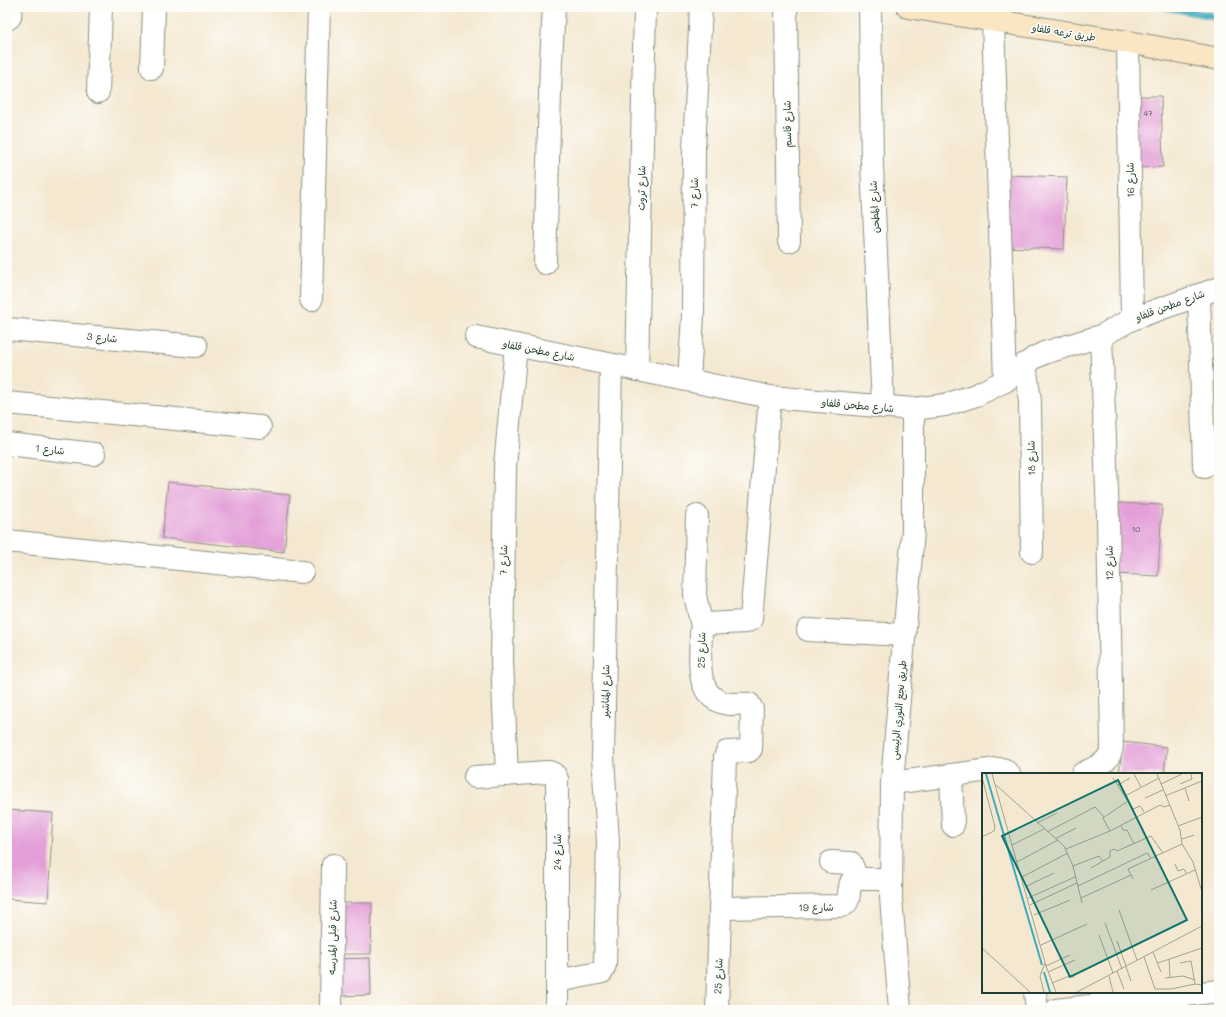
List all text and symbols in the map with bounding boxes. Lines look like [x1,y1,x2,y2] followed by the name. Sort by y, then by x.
[1030,20,1097,44] street label: طريق ترعه قلفاو
[780,100,795,148] street label: شارع قاسم
[1143,108,1153,118] house number: 47
[1123,162,1138,198] street label: شارع 16
[634,165,649,211] street label: شارع ثروت
[687,178,702,208] street label: شارع 7
[866,180,883,234] street label: شارع المطحن
[1133,286,1207,325] street label: شارع مطحن قلفاو
[86,329,118,346] street label: شارع 3
[501,336,576,365] street label: شارع مطحن قلفاو
[820,395,895,416] street label: شارع مطحن قلفاو
[1024,440,1039,476] street label: شارع 18
[35,441,66,459] street label: شارع 1
[1132,524,1140,534] house number: 10
[496,544,511,575] street label: شارع 7
[1102,545,1117,581] street label: شارع 12
[694,631,709,668] street label: شارع 25
[887,660,911,761] street label: طريق نجع النوري الرئيسى
[598,664,613,719] street label: شارع المناشير
[982,773,1202,993] inset map
[550,834,565,870] street label: شارع 24
[324,899,341,975] street label: شارع قبلى المدرسه
[798,900,834,915] street label: شارع 19
[710,957,727,994] street label: شارع 25

